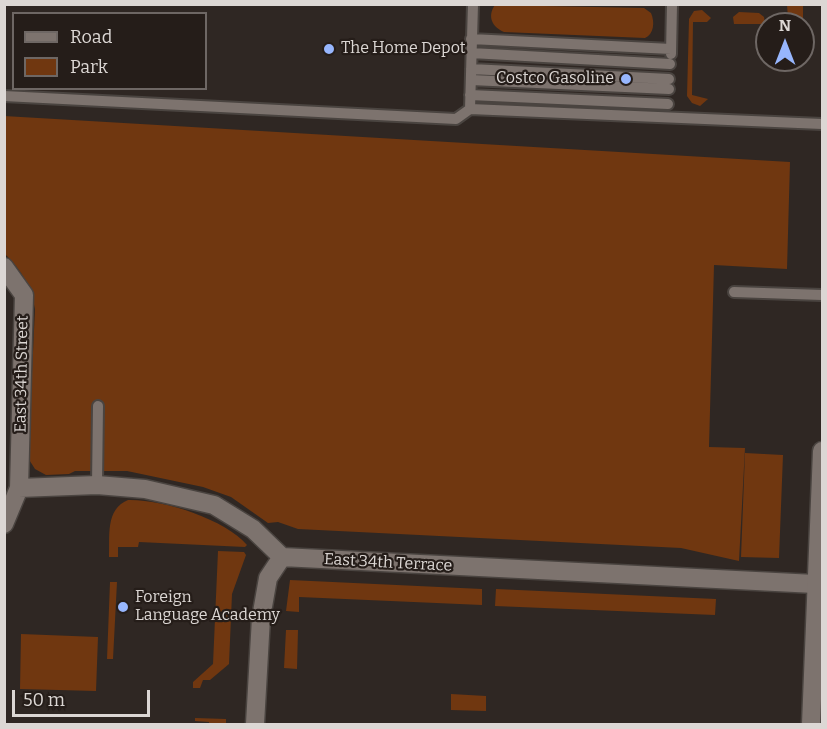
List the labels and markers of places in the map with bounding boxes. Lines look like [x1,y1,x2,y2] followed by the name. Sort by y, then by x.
[341,39,466,59] place label: The Home Depot
[322,42,336,56] marker: The Home Depot
[496,69,614,89] place label: Costco Gasoline
[619,72,633,86] marker: Costco Gasoline
[135,588,280,626] place label: Foreign Language Academy
[116,600,130,614] marker: Foreign Language Academy

